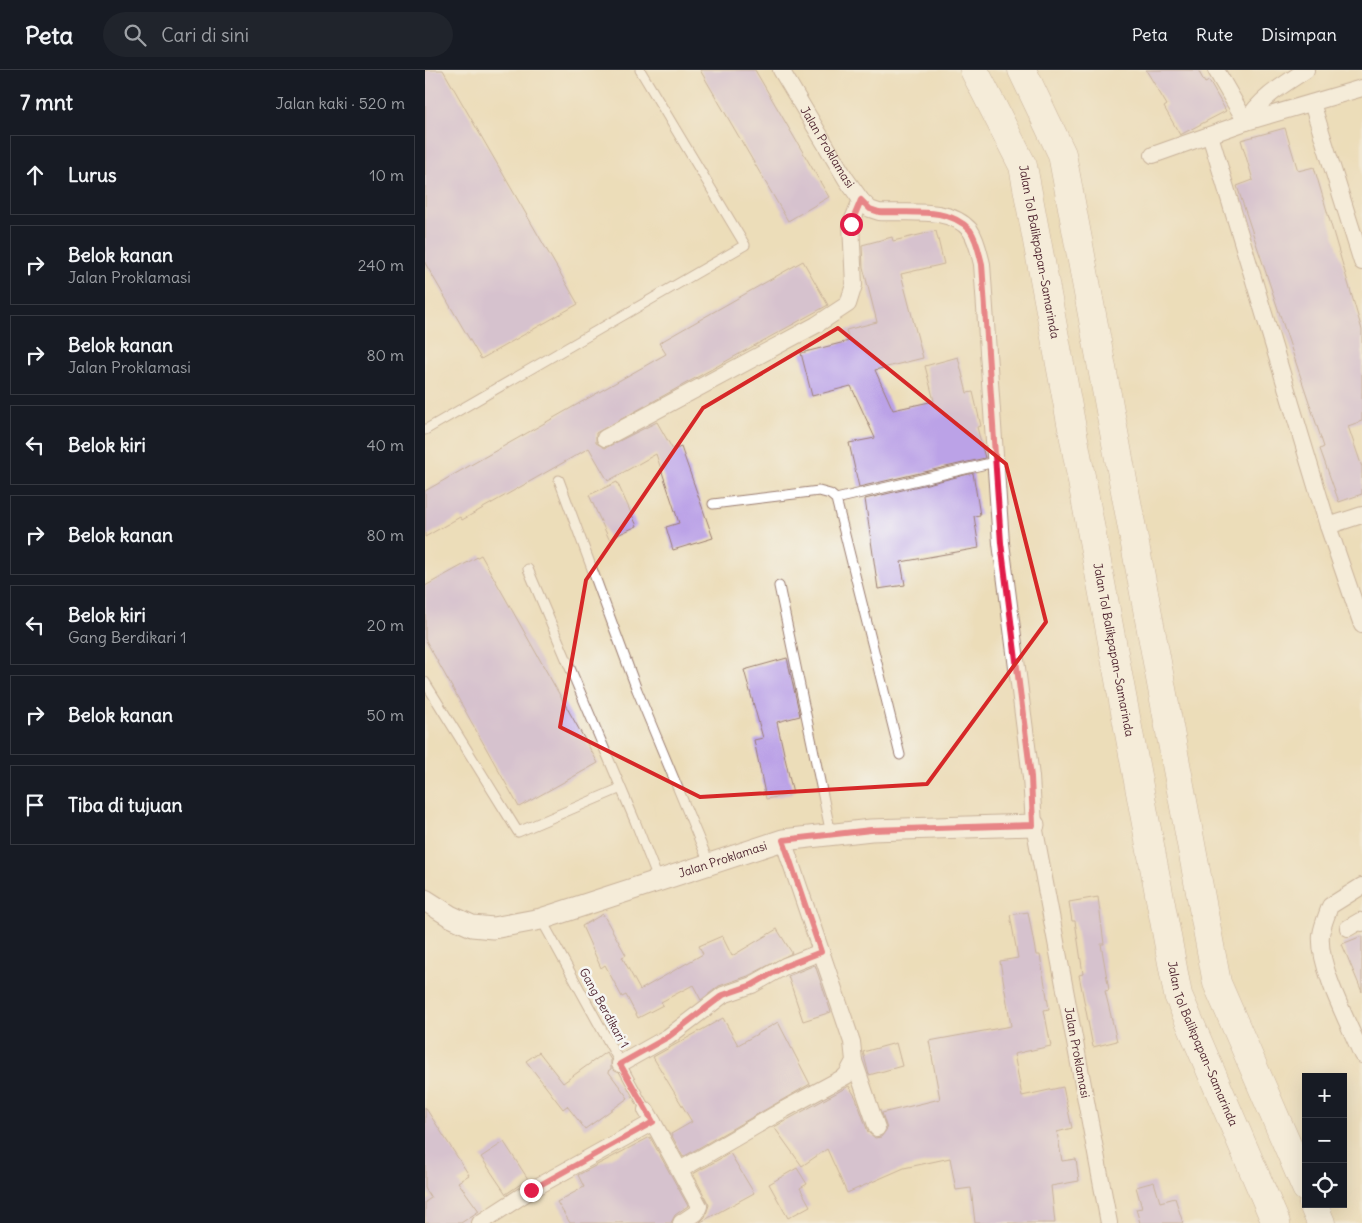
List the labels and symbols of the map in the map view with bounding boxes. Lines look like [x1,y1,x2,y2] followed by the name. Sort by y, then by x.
[797,104,858,191] street label: Jalan Proklamasi
[1016,163,1063,340] street label: Jalan Tol Balikpapan–Samarinda
[840,213,863,236] route start
[1090,562,1138,738] street label: Jalan Tol Balikpapan–Samarinda
[676,838,769,881] street label: Jalan Proklamasi
[1165,960,1242,1128] street label: Jalan Tol Balikpapan–Samarinda
[576,965,633,1050] street label: Gang Berdikari 1
[1061,1006,1093,1099] street label: Jalan Proklamasi
[520,1179,543,1202] route end

